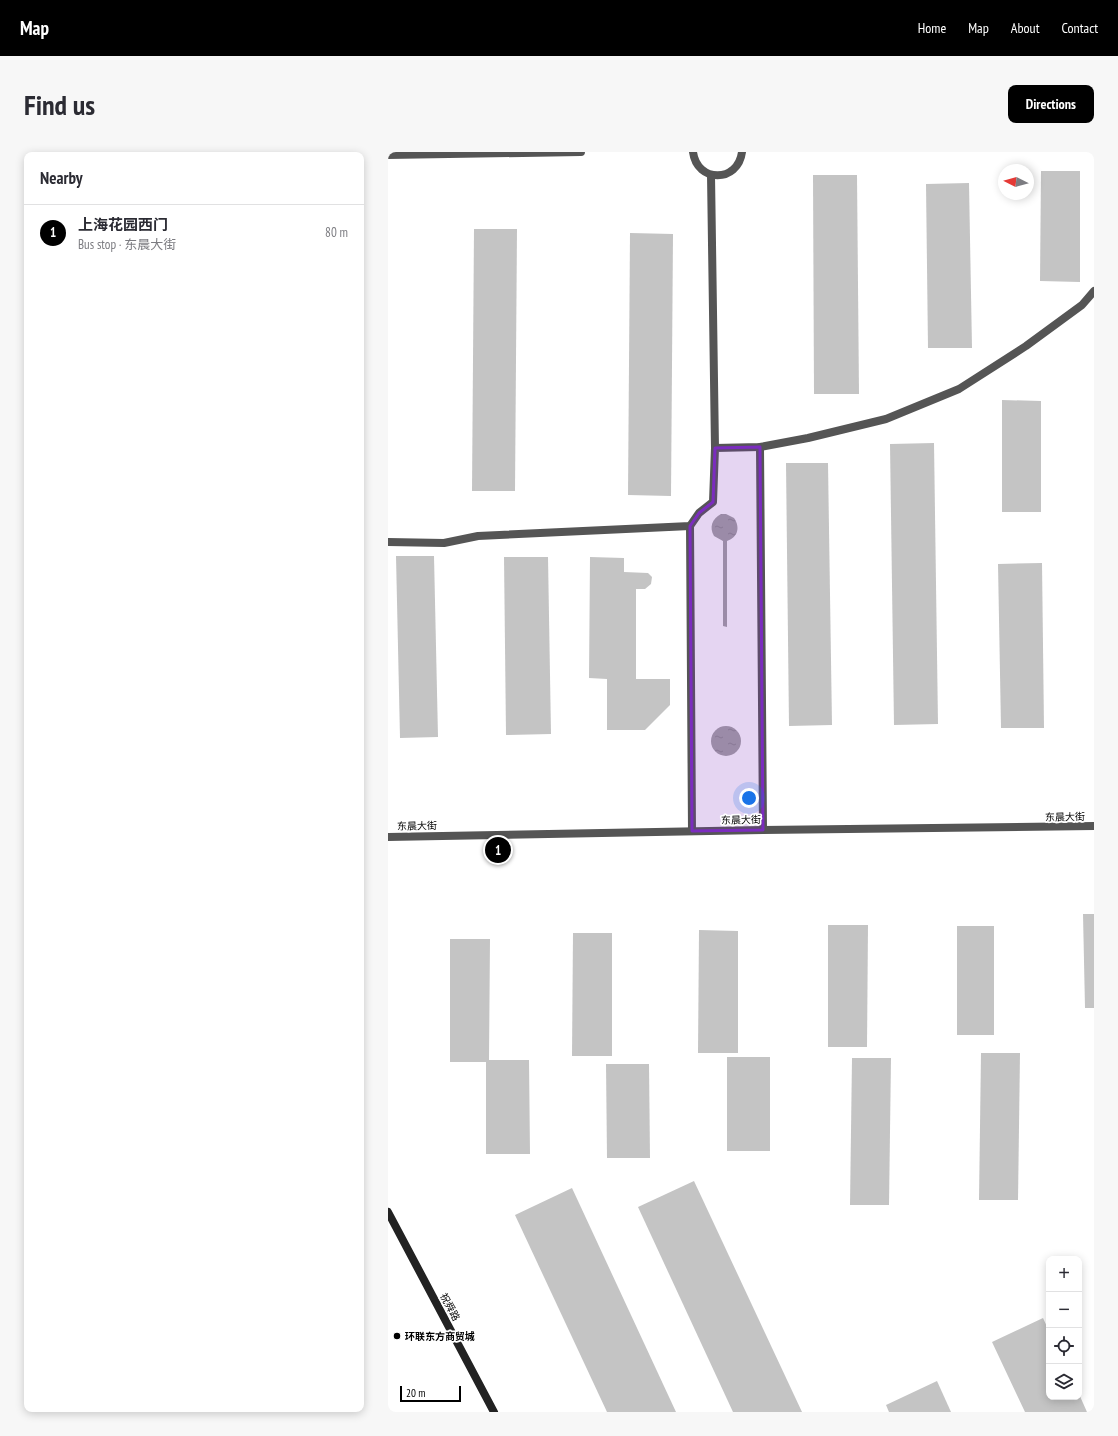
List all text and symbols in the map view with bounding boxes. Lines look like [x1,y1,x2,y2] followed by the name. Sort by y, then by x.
[20,16,49,40] text: Map
[918,19,946,37] text: Home
[968,19,989,37] text: Map
[1011,19,1040,37] text: About
[1062,19,1098,37] text: Contact
[1008,85,1094,123] button: Directions
[24,86,95,123] text: Find us
[998,164,1034,200] north arrow
[40,167,83,189] text: Nearby
[78,215,168,234] text: 上海花园西门
[50,224,56,241] text: 1
[325,224,348,241] text: 80 m
[78,236,176,253] text: Bus stop · 东晨大街
[739,788,759,808] your location
[1045,810,1085,824] street label: 东晨大街
[721,813,761,827] street label: 东晨大街
[397,819,437,833] street label: 东晨大街
[485,835,511,865] pin: 1
[1046,1256,1082,1400] map controls
[1046,1256,1082,1292] button: +
[437,1291,463,1323] street label: 祝舜路
[1046,1292,1082,1328] button: −
[1046,1328,1082,1364] button: locate
[405,1330,475,1343] place label: 环联东方商贸城
[392,1331,402,1341] marker: 环联东方商贸城
[1046,1364,1082,1400] button: layers
[400,1384,461,1403] scale bar
[406,1386,425,1400] text: 20 m

